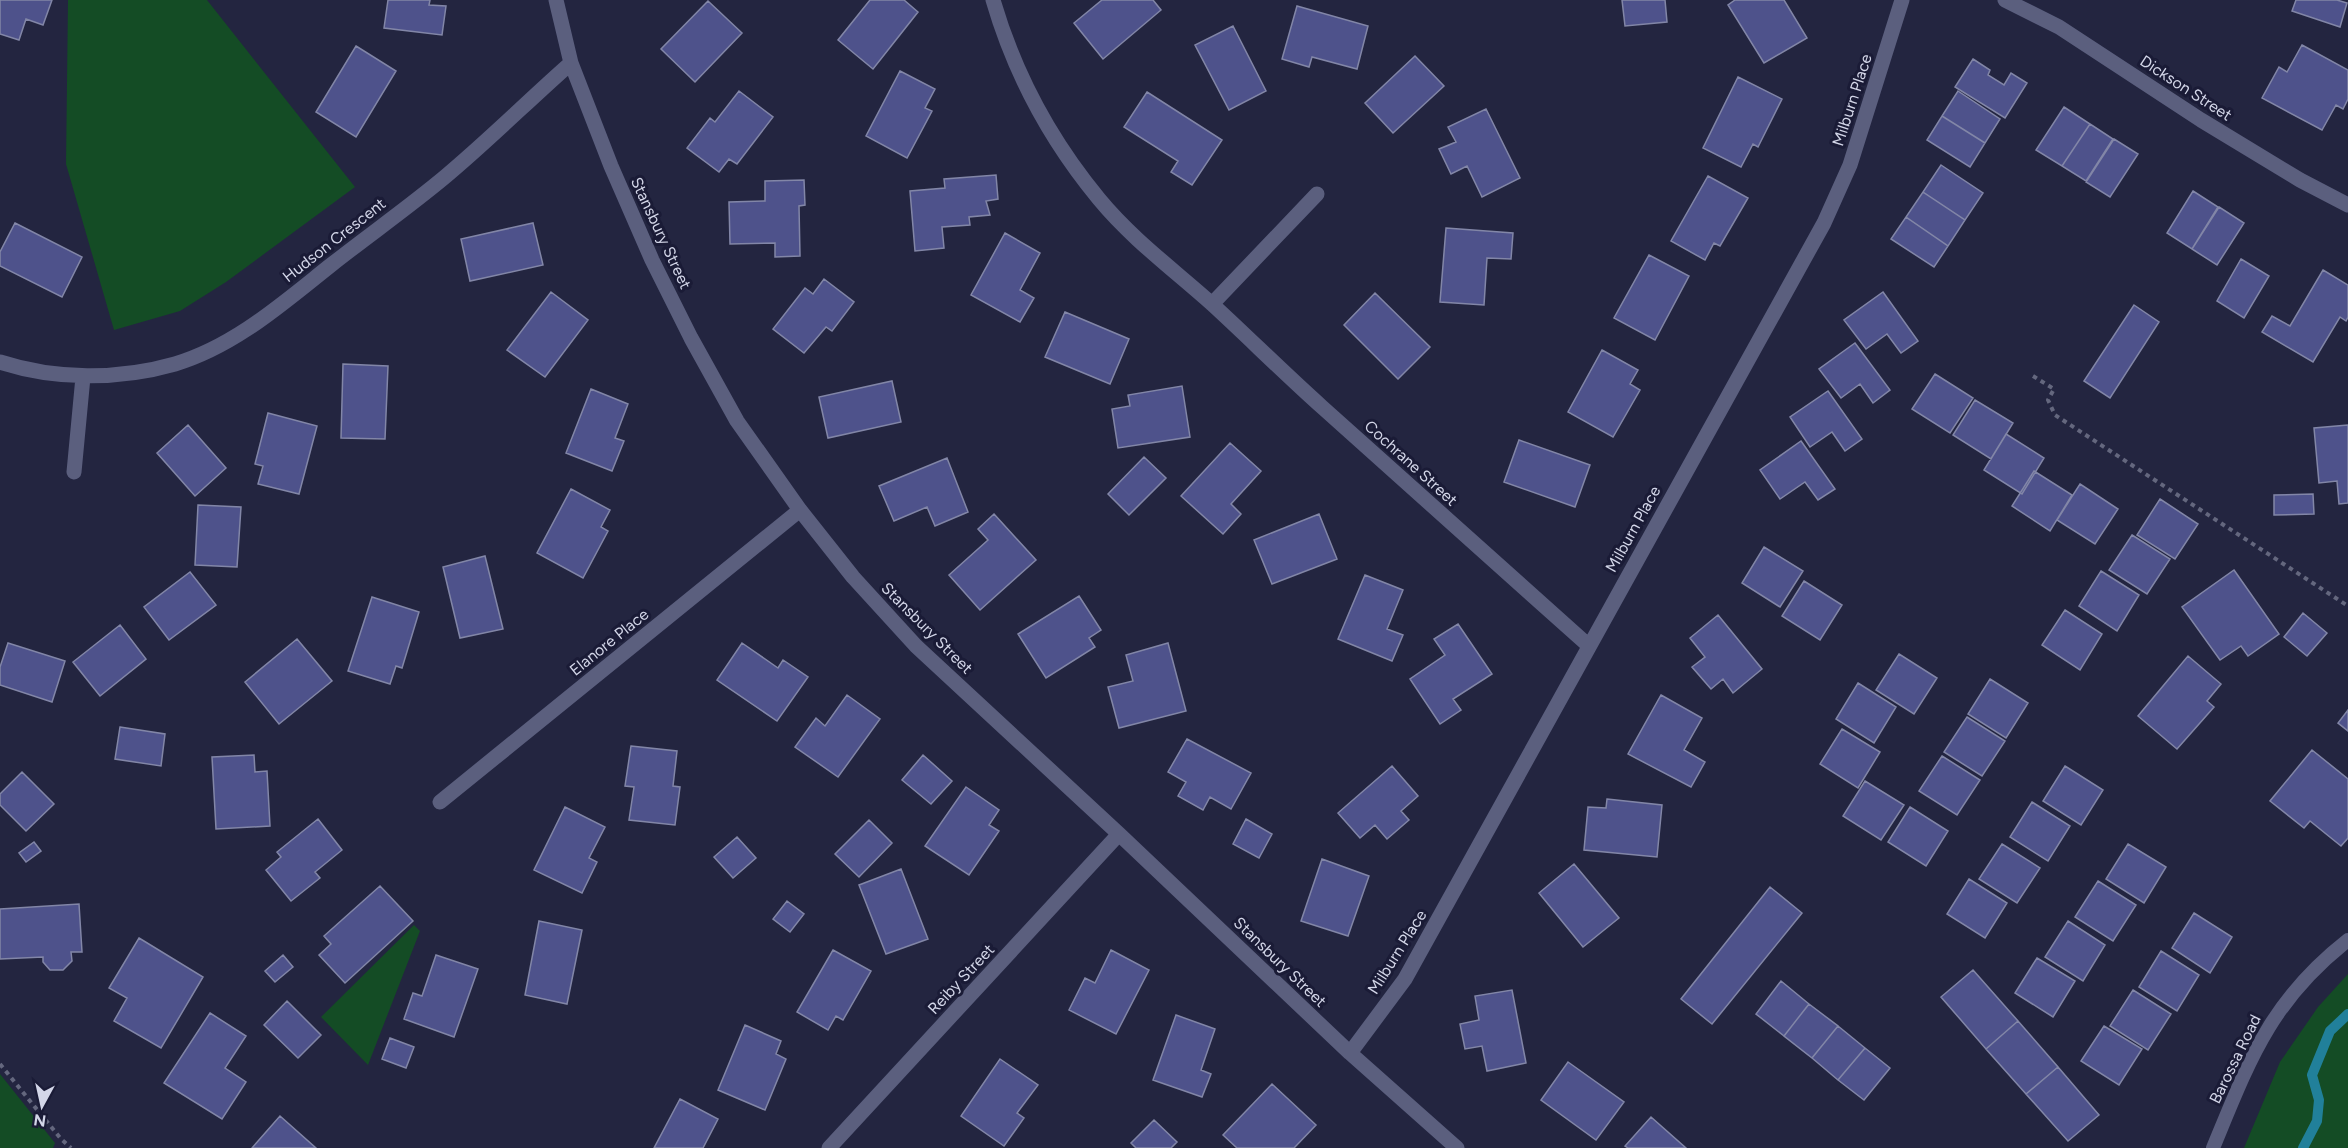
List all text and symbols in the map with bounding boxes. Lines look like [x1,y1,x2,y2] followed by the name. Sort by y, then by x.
[1828,51,1876,148] street label: Milburn Place
[2137,51,2235,125] street label: Dickson Street
[627,174,695,292] street label: Stansbury Street
[279,194,389,286] street label: Hudson Crescent
[1361,416,1461,510] street label: Cochrane Street
[1601,482,1665,575] street label: Milburn Place
[877,578,977,678] street label: Stansbury Street
[566,604,652,680] street label: Elanore Place
[1364,906,1431,998] street label: Milburn Place
[1230,913,1330,1011] street label: Stansbury Street
[924,940,998,1018] street label: Reiby Street
[2205,1011,2265,1107] street label: Barossa Road
[12,1076,72,1136] north arrow
[33,1110,47,1131] text: N

